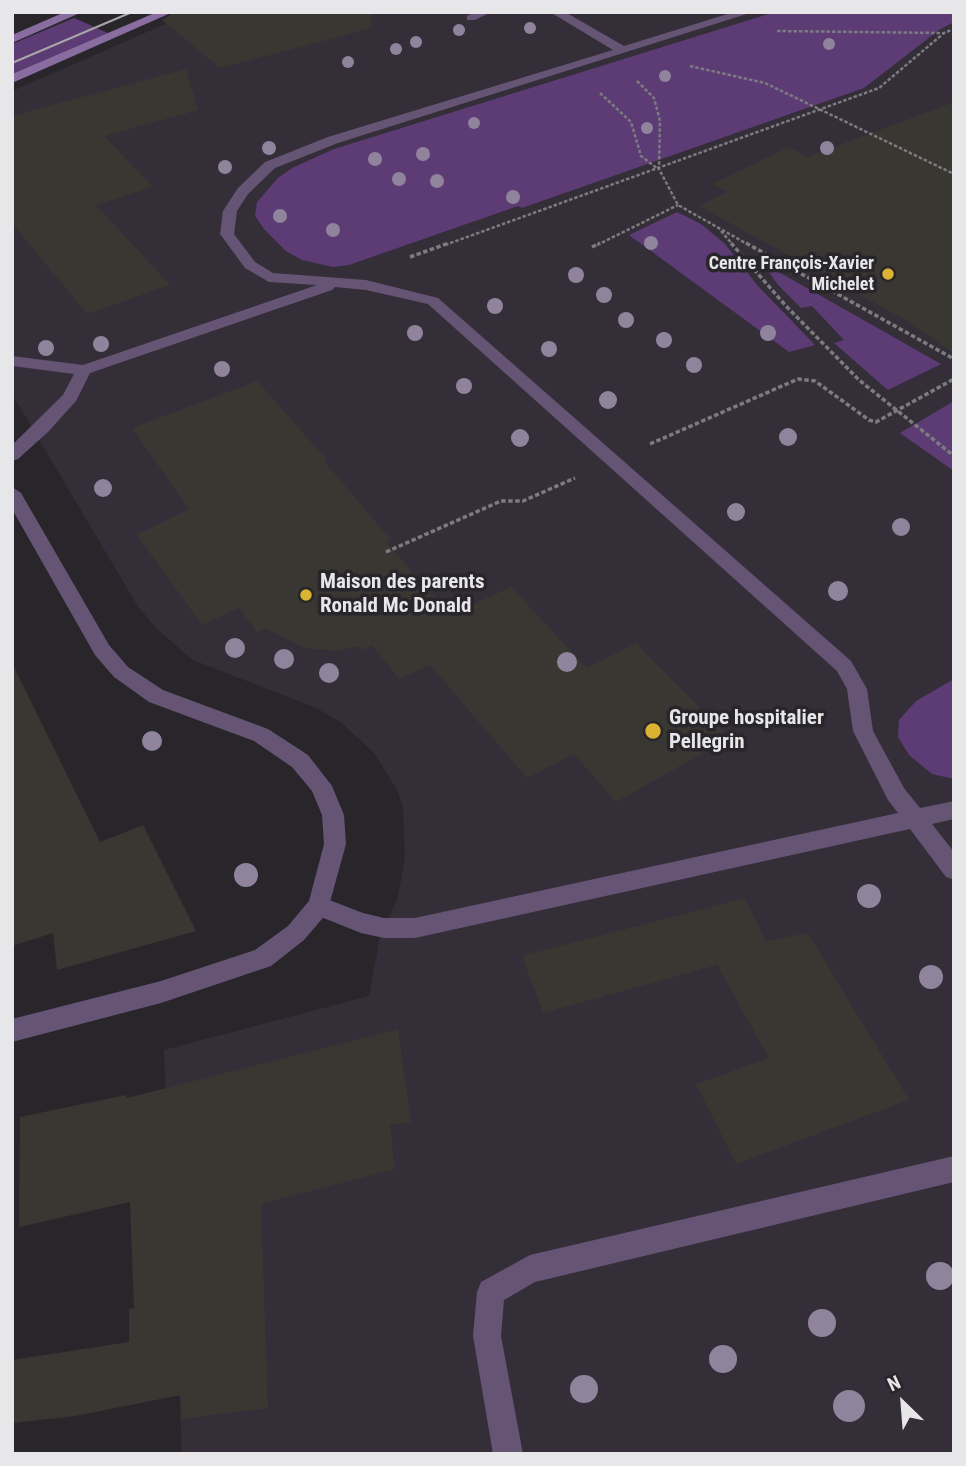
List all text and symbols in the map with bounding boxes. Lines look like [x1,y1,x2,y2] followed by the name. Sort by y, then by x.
[709,253,874,296] place label: Centre François-Xavier Michelet
[880,266,896,282] marker: Centre François-Xavier Michelet
[320,570,485,620] place label: Maison des parents Ronald Mc Donald
[298,587,314,603] marker: Maison des parents Ronald Mc Donald
[669,706,824,756] place label: Groupe hospitalier Pellegrin
[643,721,663,741] marker: Groupe hospitalier Pellegrin
[868,1368,938,1438] north arrow
[884,1371,904,1396] text: N

